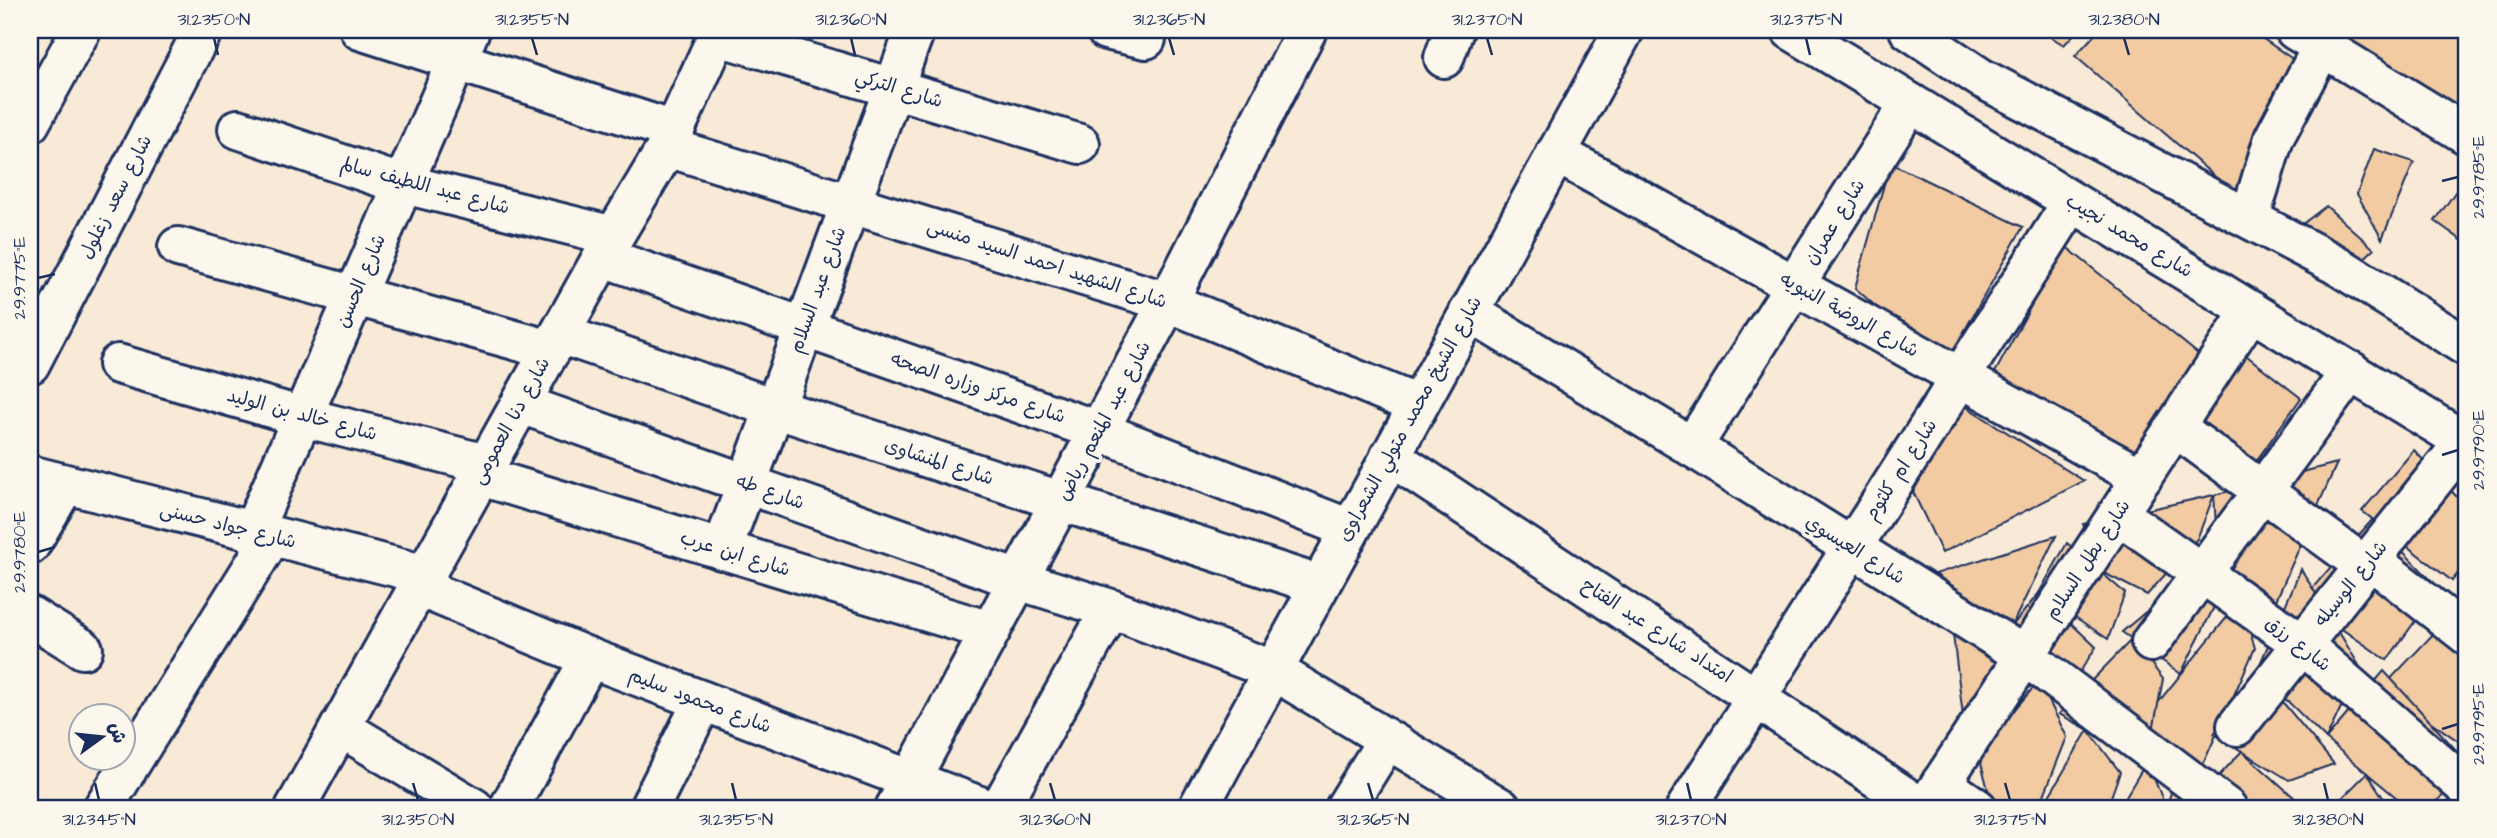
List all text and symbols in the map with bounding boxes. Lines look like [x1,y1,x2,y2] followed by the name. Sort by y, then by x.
[178,7,250,32] text: 31.2350°N
[495,7,569,32] text: 31.2355°N
[815,7,887,32] text: 31.2360°N
[1133,7,1205,32] text: 31.2365°N
[1451,7,1523,32] text: 31.2370°N
[1770,7,1842,32] text: 31.2375°N
[2088,7,2160,32] text: 31.2380°N
[851,63,946,117] street label: شارع التركي
[73,130,159,264] street label: شارع سعد زغلول
[2466,135,2491,219] text: 29.9785°E
[337,150,513,222] street label: شارع عبد اللطيف سالم
[1798,174,1872,270] street label: شارع عمران
[2060,187,2198,285] street label: شارع محمد نجيب
[924,212,1170,316] street label: شارع الشهيد احمد السيد منسى
[783,223,853,357] street label: شارع عبد السلام
[329,230,393,332] street label: شارع الحسن
[7,236,32,319] text: 29.9775°E
[1775,266,1923,364] street label: شارع الروضة النبويه
[1331,291,1491,547] street label: شارع الشيخ محمد متولي الشعراوى
[1050,336,1158,506] street label: شارع عبد المنعم رياض
[887,345,1069,431] street label: شارع مركز وزاره الصحه
[465,353,557,489] street label: شارع دنا العمومى
[224,382,380,448] street label: شارع خالد بن الوليد
[2466,409,2491,490] text: 29.9790°E
[1858,414,1944,526] street label: شارع ام كلثوم
[881,432,997,492] street label: شارع المنشاوى
[732,467,808,517] street label: شارع طه
[2039,494,2137,626] street label: شارع بطل السلام
[157,496,299,556] street label: شارع جواد حسنى
[1800,509,1910,591] street label: شارع العيسوي
[7,511,32,593] text: 29.9780°E
[677,524,793,584] street label: شارع ابن عرب
[2308,535,2394,633] street label: شارع الوسيله
[1576,572,1738,690] street label: امتداد شارع عبد الفتاح
[2259,610,2337,678] street label: شارع رزق
[625,661,775,741] street label: شارع محمود سليم
[2466,683,2491,765] text: 29.9795°E
[66,702,136,772] north arrow
[101,719,133,747] text: ش
[62,807,136,832] text: 31.2345°N
[382,807,454,832] text: 31.2350°N
[699,807,773,832] text: 31.2355°N
[1019,807,1091,832] text: 31.2360°N
[1337,807,1409,832] text: 31.2365°N
[1655,807,1727,832] text: 31.2370°N
[1974,807,2046,832] text: 31.2375°N
[2292,807,2364,832] text: 31.2380°N

